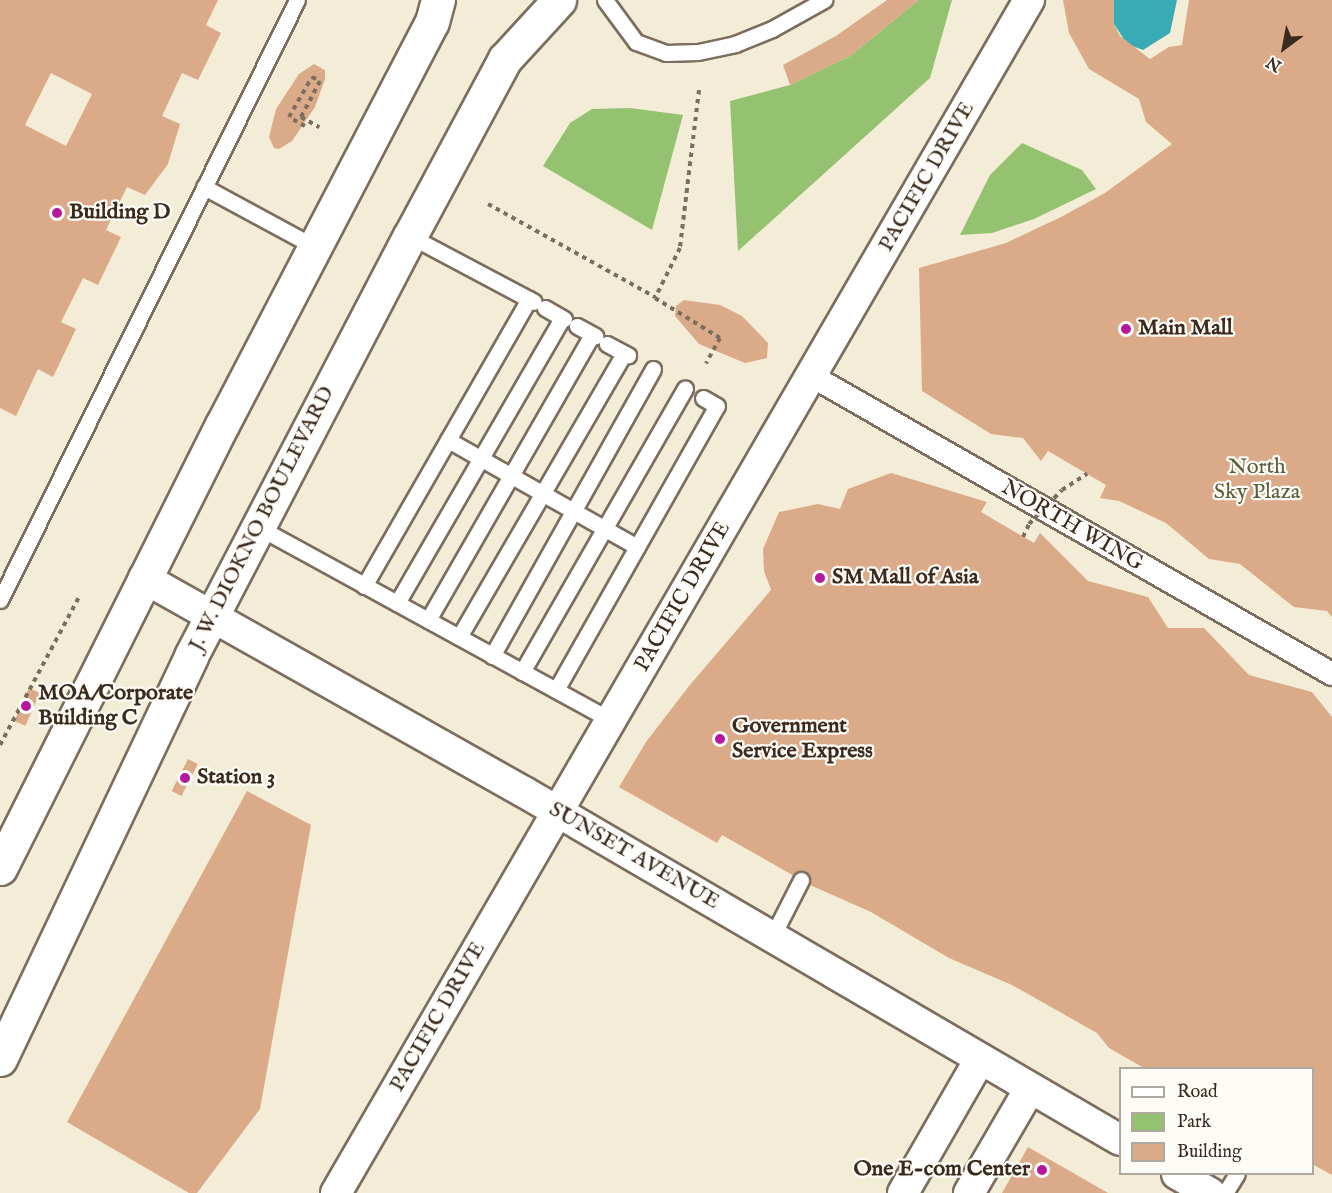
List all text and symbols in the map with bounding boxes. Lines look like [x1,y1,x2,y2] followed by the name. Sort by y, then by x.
[1254,18,1314,78] north arrow
[1263,51,1286,75] text: N
[873,97,981,257] street label: PACIFIC DRIVE
[69,200,171,226] place label: Building D
[50,206,64,220] marker: Building D
[1138,316,1233,342] place label: Main Mall
[1119,322,1133,336] marker: Main Mall
[184,382,340,656] street label: J. W. DIOKNO BOULEVARD
[1214,454,1300,506] park label: North Sky Plaza
[996,475,1148,577] street label: NORTH WING
[629,517,737,677] street label: PACIFIC DRIVE
[832,565,978,591] place label: SM Mall of Asia
[813,571,827,585] marker: SM Mall of Asia
[38,680,193,732] place label: MOA/Corporate Building C
[19,699,33,713] marker: MOA/Corporate Building C
[732,713,873,764] place label: Government Service Express
[713,732,727,746] marker: Government Service Express
[197,765,275,791] place label: Station 3
[178,771,192,785] marker: Station 3
[544,796,724,916] street label: SUNSET AVENUE
[384,937,492,1097] street label: PACIFIC DRIVE
[1119,1067,1314,1175] legend
[1177,1081,1218,1104] text: Road
[1177,1111,1211,1134] text: Park
[1177,1141,1242,1164] text: Building
[853,1157,1030,1183] place label: One E-com Center
[1035,1163,1049,1177] marker: One E-com Center

